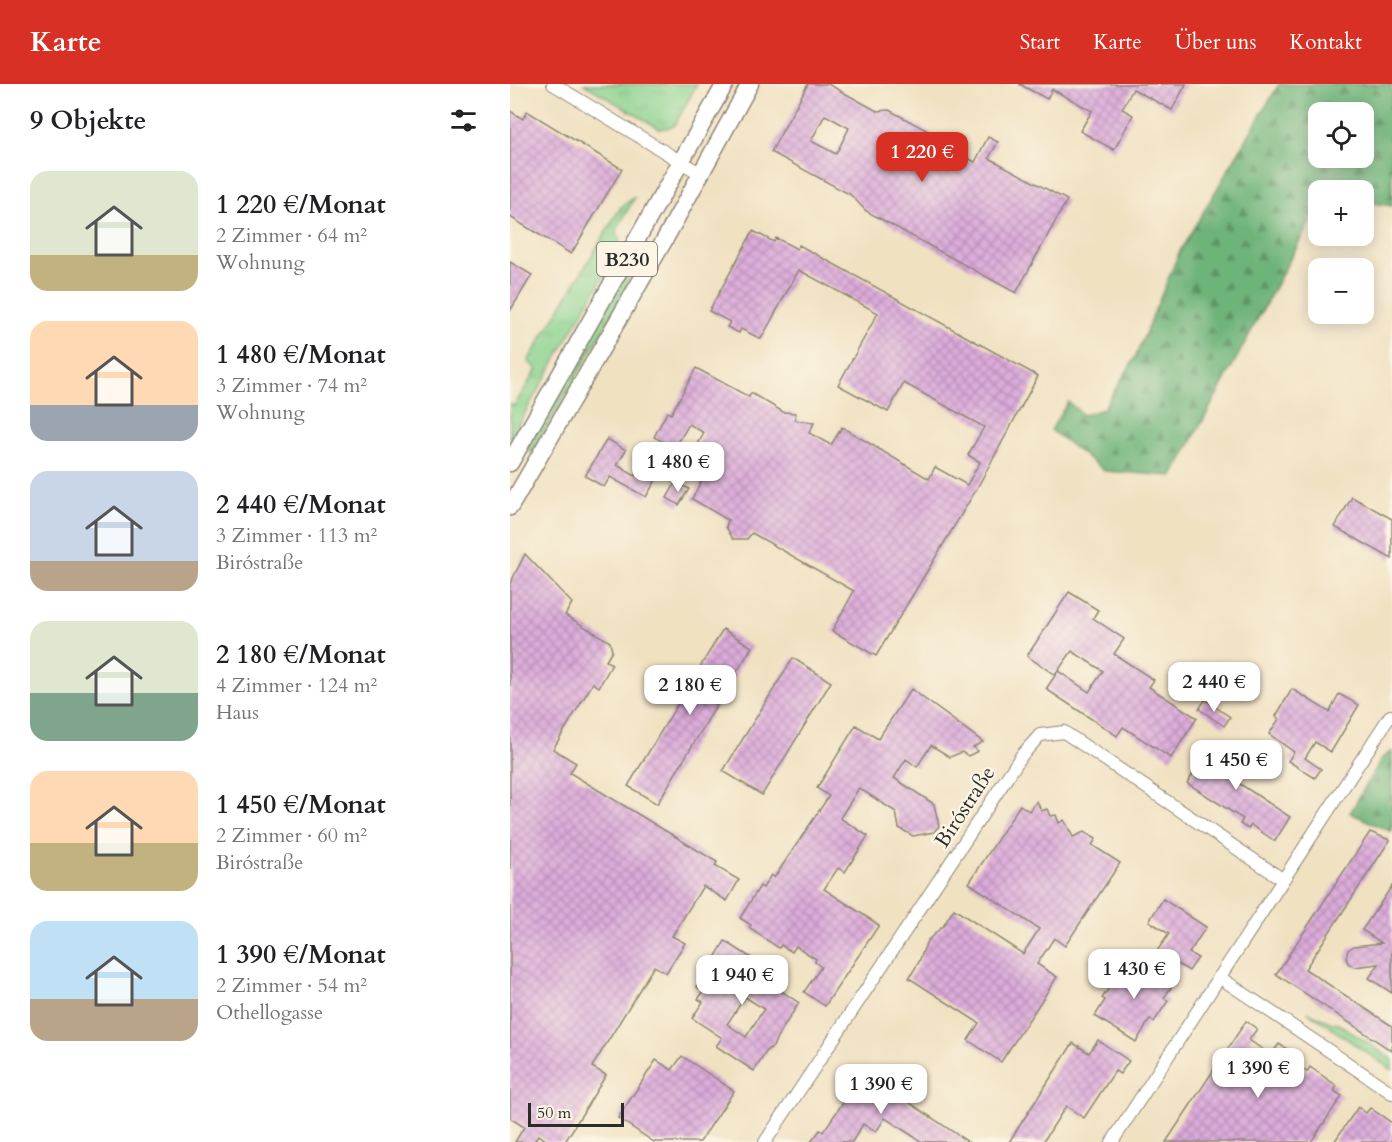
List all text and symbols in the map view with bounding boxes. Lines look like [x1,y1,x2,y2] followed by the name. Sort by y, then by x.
[30,23,102,61] text: Karte
[1020,28,1060,57] text: Start
[1093,28,1142,57] text: Karte
[1175,28,1257,57] text: Über uns
[1290,28,1362,57] text: Kontakt
[1308,102,1374,324] map controls
[1308,102,1374,168] button: locate
[30,103,146,138] text: 9 Objekte
[447,104,480,137] icon: filters
[867,132,977,183] pin: 1 220 €
[890,138,954,165] text: 1 220 €
[1308,180,1374,246] button: +
[216,187,386,222] text: 1 220 €/Monat
[78,195,150,267] icon: home
[216,222,367,249] text: 2 Zimmer · 64 m²
[597,242,657,276] road number: B230
[216,249,305,276] text: Wohnung
[1308,258,1374,324] button: −
[216,337,386,372] text: 1 480 €/Monat
[78,345,150,417] icon: home
[216,372,367,399] text: 3 Zimmer · 74 m²
[216,399,305,426] text: Wohnung
[623,442,733,493] pin: 1 480 €
[646,448,710,475] text: 1 480 €
[216,487,386,522] text: 2 440 €/Monat
[78,495,150,567] icon: home
[216,522,377,549] text: 3 Zimmer · 113 m²
[216,549,303,576] text: Biróstraße
[216,637,386,672] text: 2 180 €/Monat
[78,645,150,717] icon: home
[1159,662,1269,713] pin: 2 440 €
[635,665,745,716] pin: 2 180 €
[1182,668,1246,695] text: 2 440 €
[658,671,722,698] text: 2 180 €
[216,672,377,699] text: 4 Zimmer · 124 m²
[216,699,259,726] text: Haus
[1181,740,1291,791] pin: 1 450 €
[1204,746,1268,773] text: 1 450 €
[928,761,1002,853] street label: Biróstraße
[216,787,386,822] text: 1 450 €/Monat
[78,795,150,867] icon: home
[216,822,367,849] text: 2 Zimmer · 60 m²
[216,849,303,876] text: Biróstraße
[216,937,386,972] text: 1 390 €/Monat
[78,945,150,1017] icon: home
[1079,949,1189,1000] pin: 1 430 €
[687,955,797,1006] pin: 1 940 €
[1102,955,1166,982] text: 1 430 €
[710,961,774,988] text: 1 940 €
[216,972,367,999] text: 2 Zimmer · 54 m²
[216,999,323,1026] text: Othellogasse
[1203,1048,1313,1099] pin: 1 390 €
[1226,1054,1290,1081] text: 1 390 €
[826,1064,936,1115] pin: 1 390 €
[849,1070,913,1097] text: 1 390 €
[528,1100,624,1128] scale bar
[537,1102,571,1124] text: 50 m

